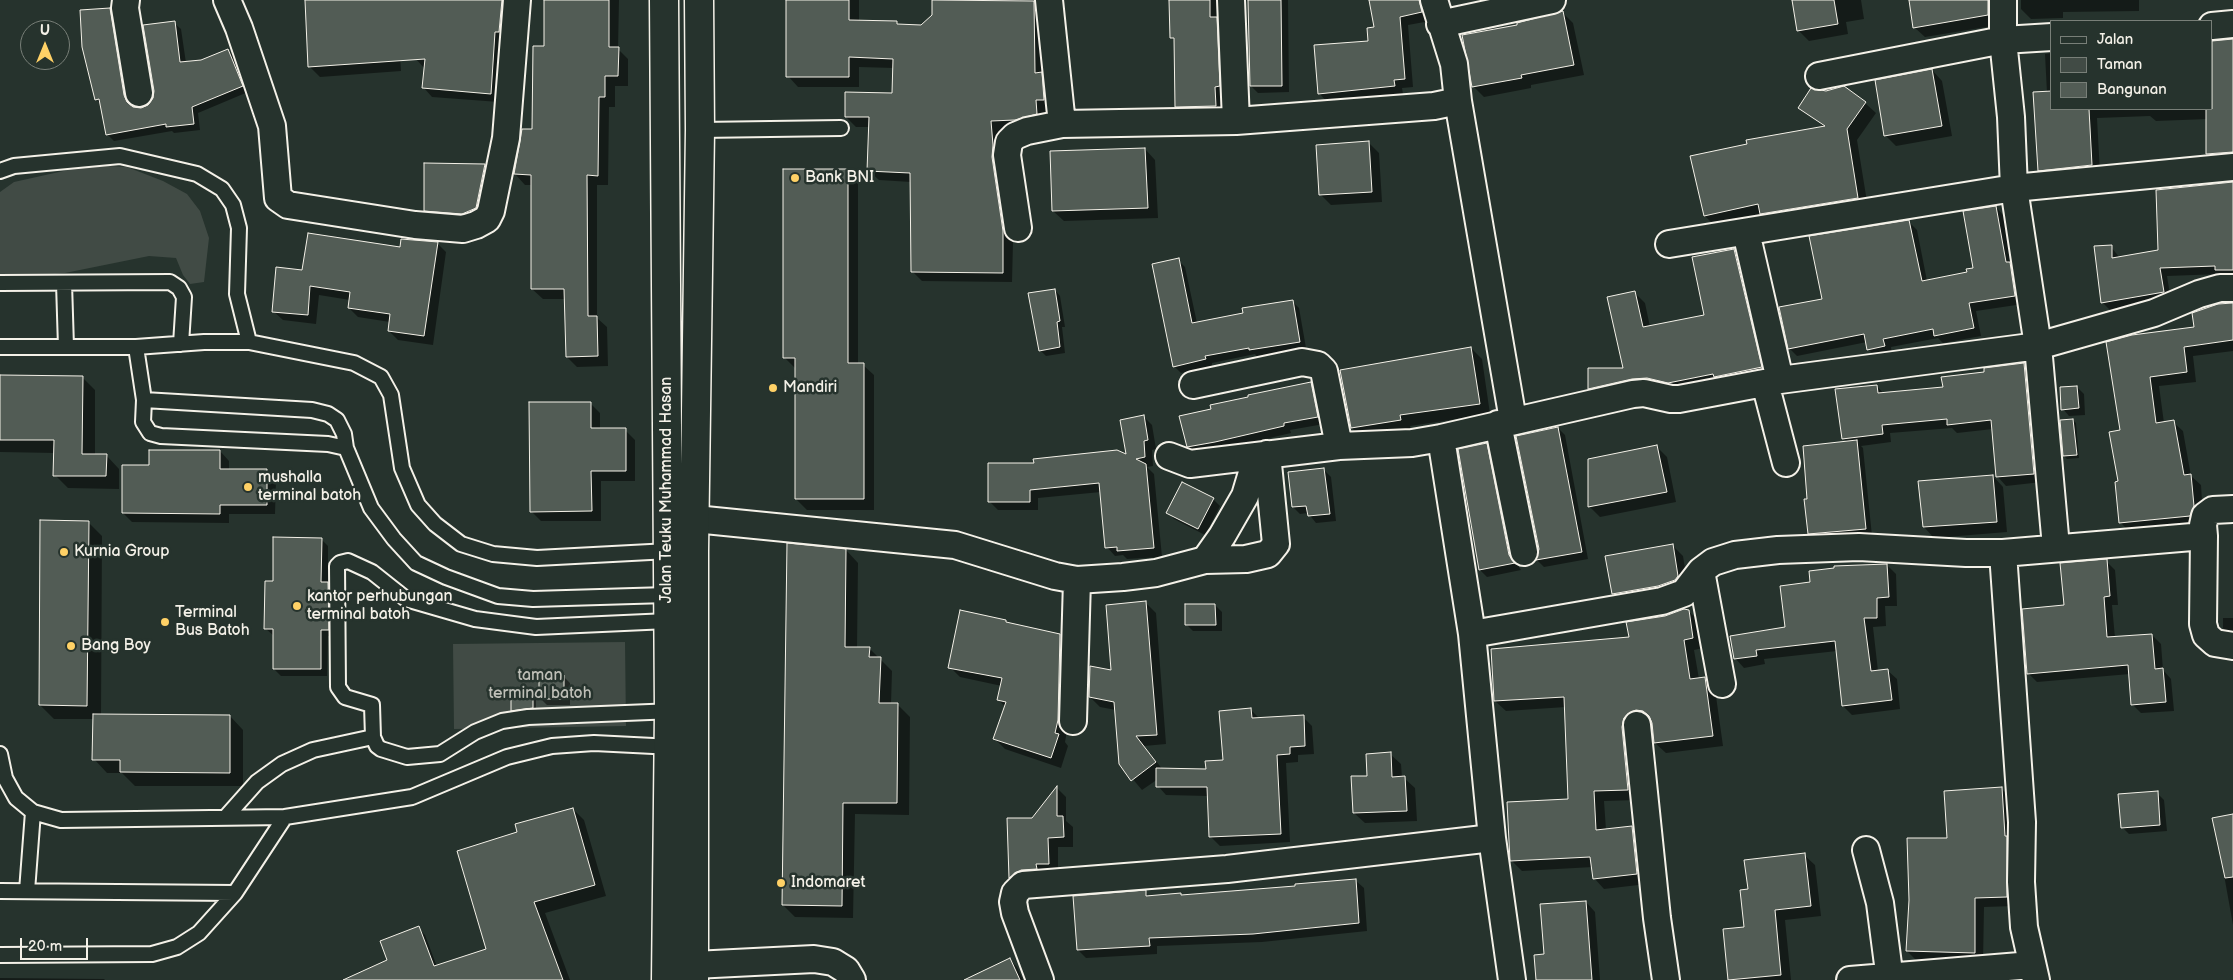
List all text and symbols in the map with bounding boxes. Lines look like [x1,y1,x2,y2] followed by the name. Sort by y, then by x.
[20,20,70,70] north arrow
[2050,20,2213,110] legend
[40,22,50,39] text: U
[2097,30,2133,49] text: Jalan
[2097,55,2142,74] text: Taman
[2097,80,2167,99] text: Bangunan
[805,168,874,188] place label: Bank BNI
[789,172,801,184] marker: Bank BNI
[657,377,677,603] street label: Jalan Teuku Muhammad Hasan
[783,378,837,398] place label: Mandiri
[767,382,779,394] marker: Mandiri
[258,468,361,506] place label: mushalla terminal batoh
[242,481,254,493] marker: mushalla terminal batoh
[74,542,169,562] place label: Kurnia Group
[58,546,70,558] marker: Kurnia Group
[307,587,453,625] place label: kantor perhubungan terminal batoh
[291,600,303,612] marker: kantor perhubungan terminal batoh
[175,603,249,641] place label: Terminal Bus Batoh
[159,616,171,628] marker: Terminal Bus Batoh
[81,636,151,656] place label: Bang Boy
[65,640,77,652] marker: Bang Boy
[488,666,592,704] park label: taman terminal batoh
[791,873,865,893] place label: Indomaret
[775,877,787,889] marker: Indomaret
[22,928,90,960] scale bar
[28,937,62,956] text: 20 m

